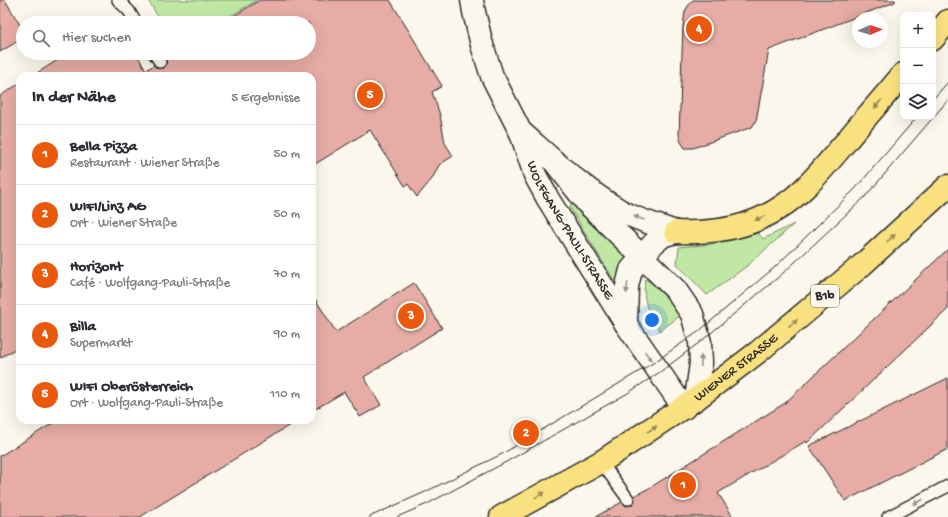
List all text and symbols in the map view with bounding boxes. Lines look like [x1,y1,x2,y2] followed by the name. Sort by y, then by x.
[852,12,888,48] north arrow
[900,12,936,120] map controls
[900,12,936,48] button: +
[686,14,712,44] pin: 4
[16,16,316,60] search box
[30,27,52,49] icon: search
[62,29,131,47] text: Hier suchen
[900,48,936,84] button: −
[357,80,383,110] pin: 5
[900,84,936,120] button: layers
[32,88,115,108] text: In der Nähe
[231,91,300,106] text: 5 Ergebnisse
[873,99,882,109] one-way arrow
[70,138,137,156] text: Bella Pizza
[42,147,48,162] text: 1
[273,147,300,162] text: 50 m
[70,156,219,171] text: Restaurant · Wiener Straße
[522,159,618,304] street label: WOLFGANG-PAULI-STRASSE
[70,198,146,216] text: WIFI/Linz AG
[42,207,48,222] text: 2
[273,207,300,222] text: 50 m
[632,215,644,221] one-way arrow
[754,215,766,221] one-way arrow
[70,216,177,231] text: Ort · Wiener Straße
[887,234,896,243] one-way arrow
[70,258,123,276] text: Horizont
[42,267,48,282] text: 3
[274,267,300,282] text: 70 m
[70,276,230,291] text: Café · Wolfgang-Pauli-Straße
[624,282,630,294] one-way arrow
[811,285,839,307] road number: B1b
[398,301,424,331] pin: 3
[642,310,662,330] your location
[70,318,96,336] text: Billa
[787,318,798,327] one-way arrow
[42,327,48,342] text: 4
[274,327,300,342] text: 90 m
[691,329,783,406] street label: WIENER STRASSE
[70,336,132,351] text: Supermarkt
[644,351,652,361] one-way arrow
[698,354,704,367] one-way arrow
[70,378,193,396] text: WIFI Oberösterreich
[42,387,48,402] text: 5
[270,387,300,402] text: 110 m
[70,396,223,411] text: Ort · Wolfgang-Pauli-Straße
[513,418,539,448] pin: 2
[647,425,657,433] one-way arrow
[670,470,696,500] pin: 1
[535,492,546,499] one-way arrow
[912,498,924,505] one-way arrow

